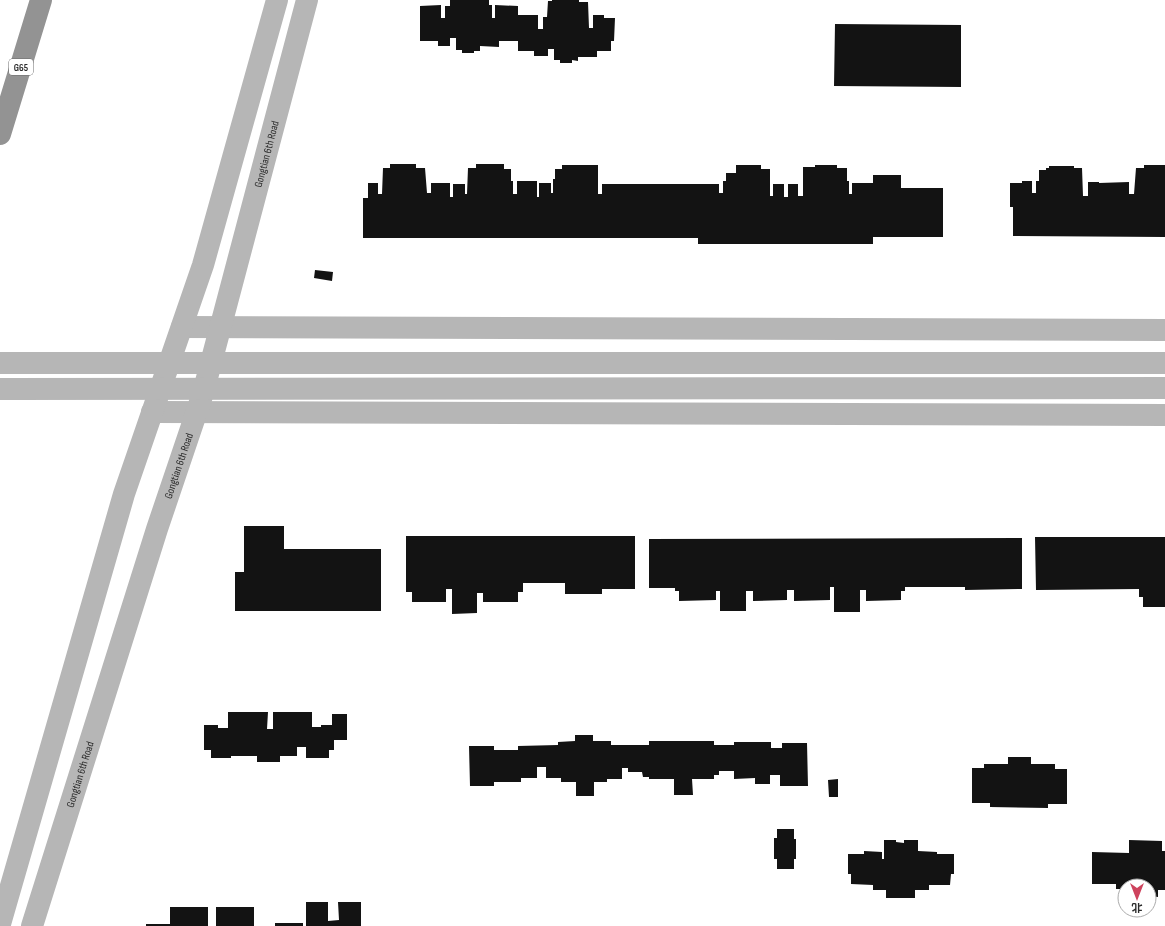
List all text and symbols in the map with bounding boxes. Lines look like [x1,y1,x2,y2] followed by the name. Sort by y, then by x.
[9,59,33,75] road number: G65
[252,119,282,189] street label: Gongtian 6th Road
[162,431,196,500] street label: Gongtian 6th Road
[64,740,97,809] street label: Gongtian 6th Road
[1117,878,1157,918] north arrow
[1132,901,1143,914] text: 北

